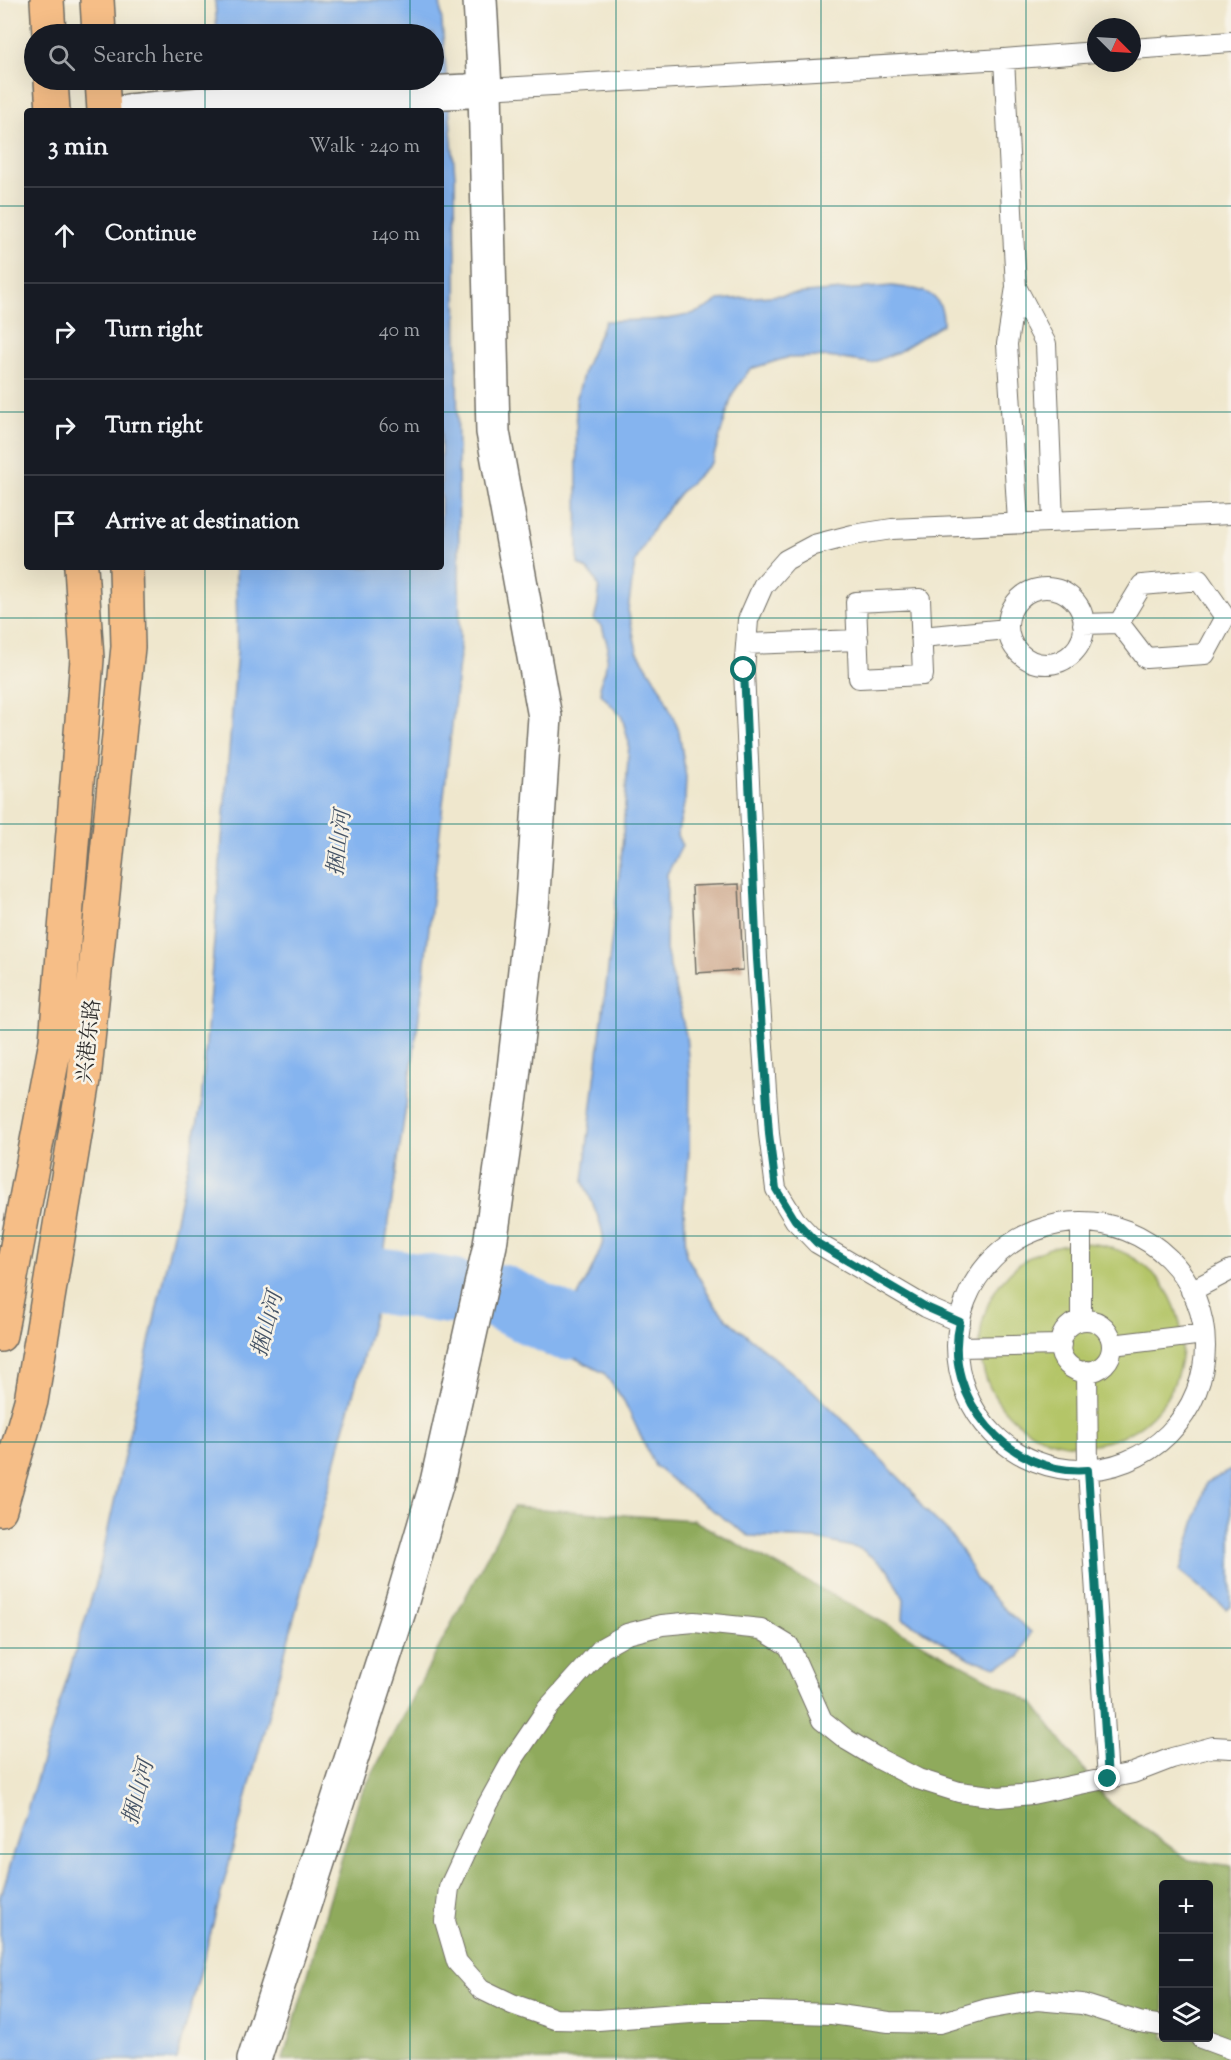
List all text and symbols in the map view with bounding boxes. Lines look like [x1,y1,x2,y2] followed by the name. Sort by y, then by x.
[1087,18,1141,72] north arrow
[24,24,444,90] search box
[45,41,78,74] icon: search
[93,41,203,73] text: Search here
[48,129,108,166] text: 3 min
[309,133,420,162] text: Walk · 240 m
[48,219,81,252] icon: ahead
[105,219,196,251] text: Continue
[372,221,420,250] text: 140 m
[48,315,81,348] icon: right
[105,315,202,347] text: Turn right
[379,317,420,346] text: 40 m
[48,411,81,444] icon: right
[105,411,202,443] text: Turn right
[379,413,420,442] text: 60 m
[48,507,81,540] icon: arrive
[105,507,300,539] text: Arrive at destination
[730,656,756,682] route start
[321,805,361,878] water label: 捆山河
[71,998,109,1085] street label: 兴港东路
[245,1285,294,1361] water label: 捆山河
[116,1753,165,1829] water label: 捆山河
[1094,1765,1120,1791] route end
[1159,1880,1213,2042] map controls
[1159,1880,1213,1934] button: +
[1159,1934,1213,1988] button: −
[1159,1988,1213,2042] button: layers

